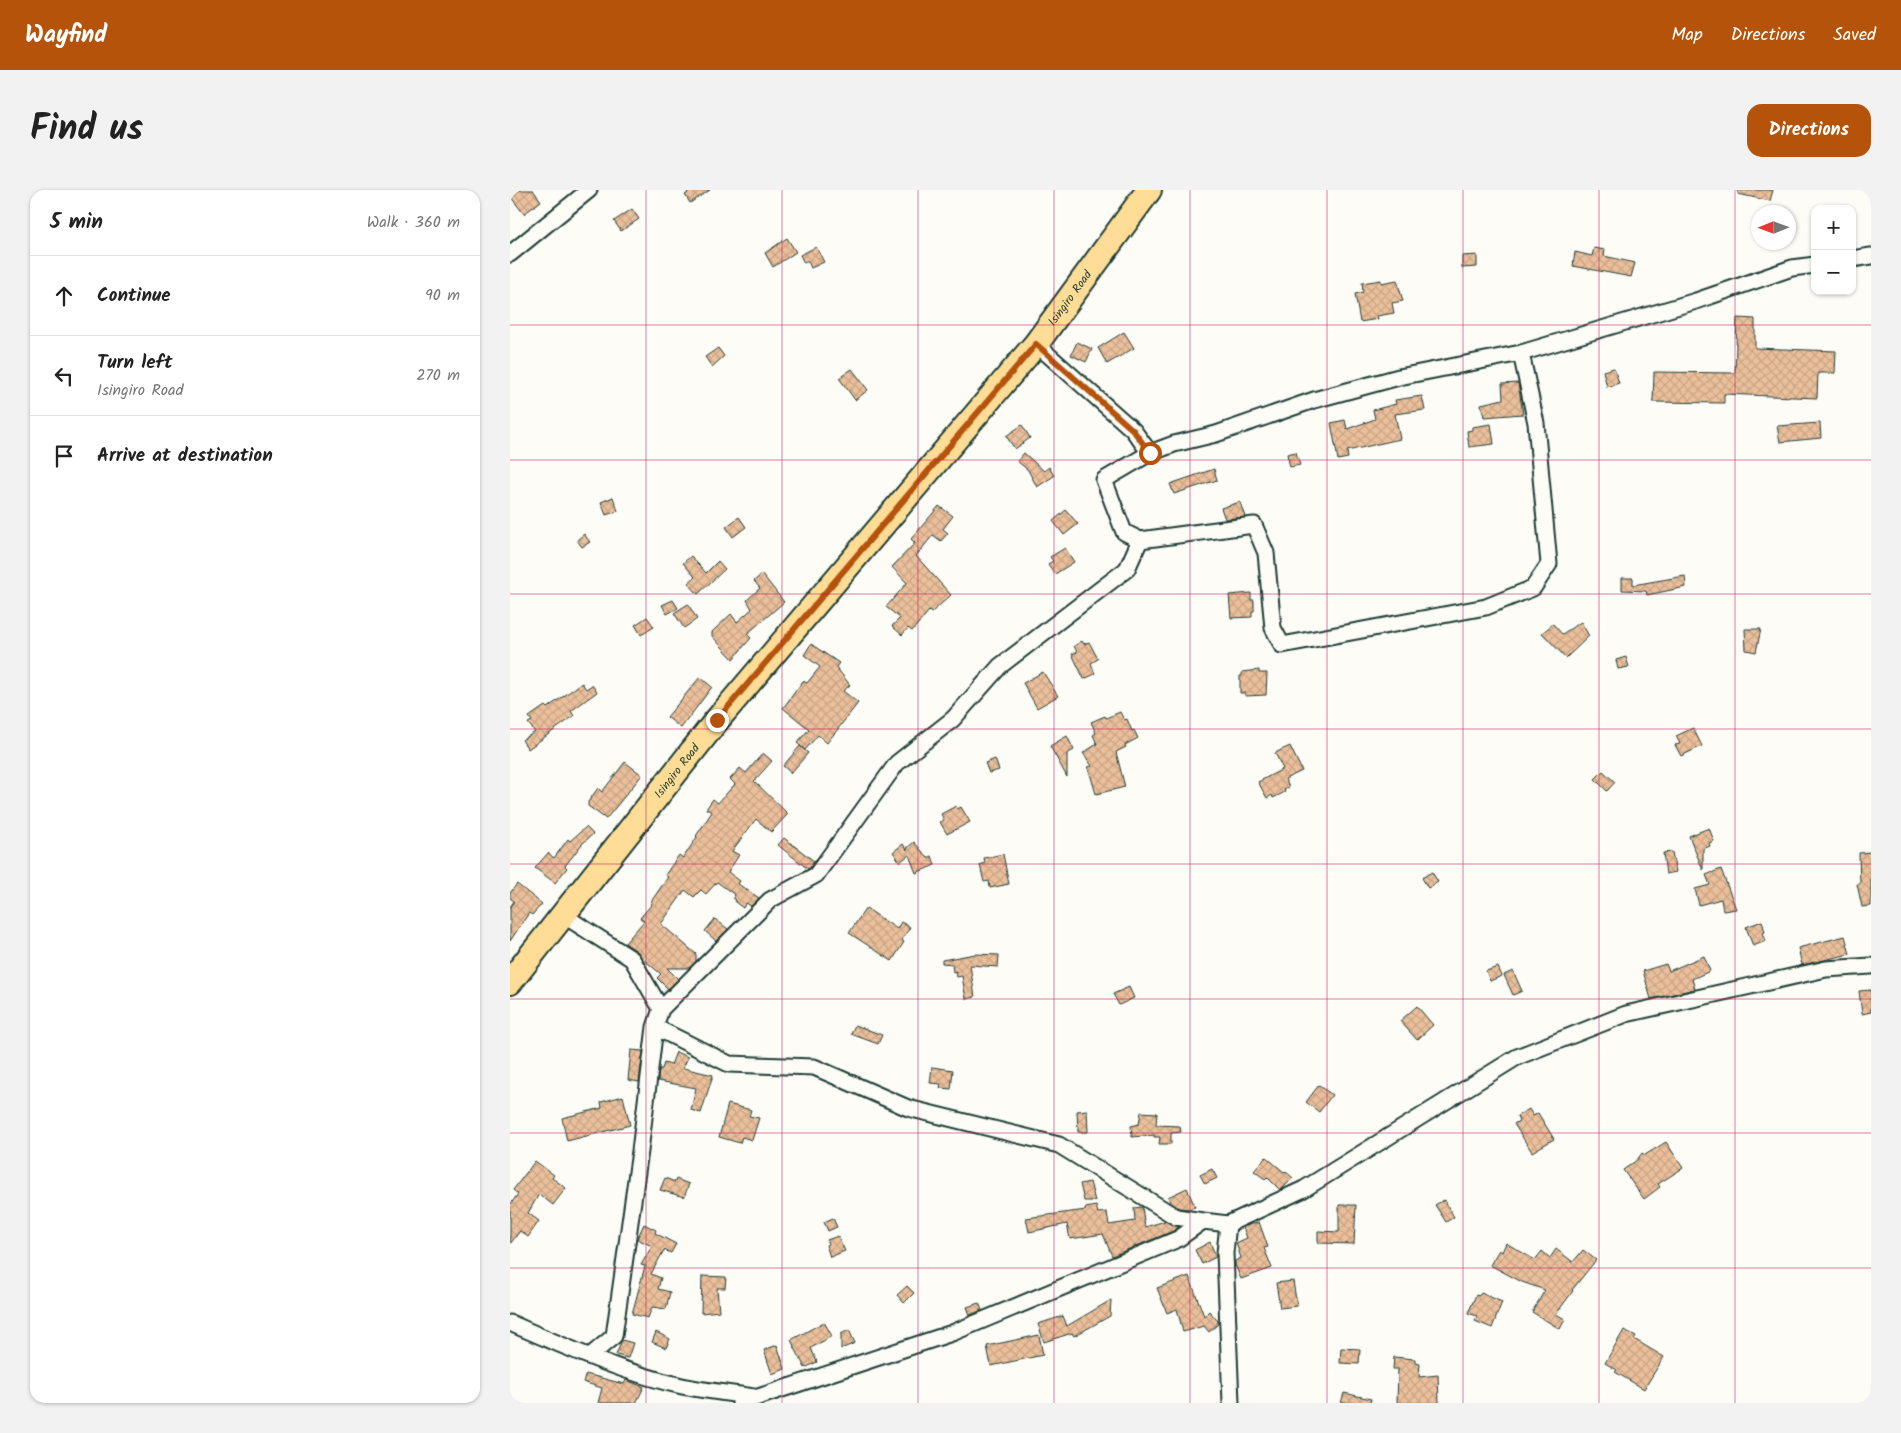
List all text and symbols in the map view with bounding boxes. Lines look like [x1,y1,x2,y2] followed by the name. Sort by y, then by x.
[25,16,107,55] text: Wayfind
[1671,21,1703,50] text: Map
[1731,21,1805,50] text: Directions
[1833,21,1876,50] text: Saved
[30,102,143,158] text: Find us
[1747,104,1871,157] button: Directions
[1751,205,1796,250] north arrow
[1811,205,1856,295] map controls
[1811,205,1856,250] button: +
[50,206,103,239] text: 5 min
[367,210,460,235] text: Walk · 360 m
[1811,250,1856,295] button: −
[1043,265,1097,330] street label: Isingiro Road
[97,281,170,311] text: Continue
[50,282,78,310] icon: ahead
[425,283,460,308] text: 90 m
[97,348,172,378] text: Turn left
[50,362,78,390] icon: left
[416,363,460,388] text: 270 m
[97,378,184,403] text: Isingiro Road
[97,441,273,471] text: Arrive at destination
[50,442,78,470] icon: arrive
[1139,442,1162,465] route start
[706,709,729,732] route end
[649,739,705,802] street label: Isingiro Road

